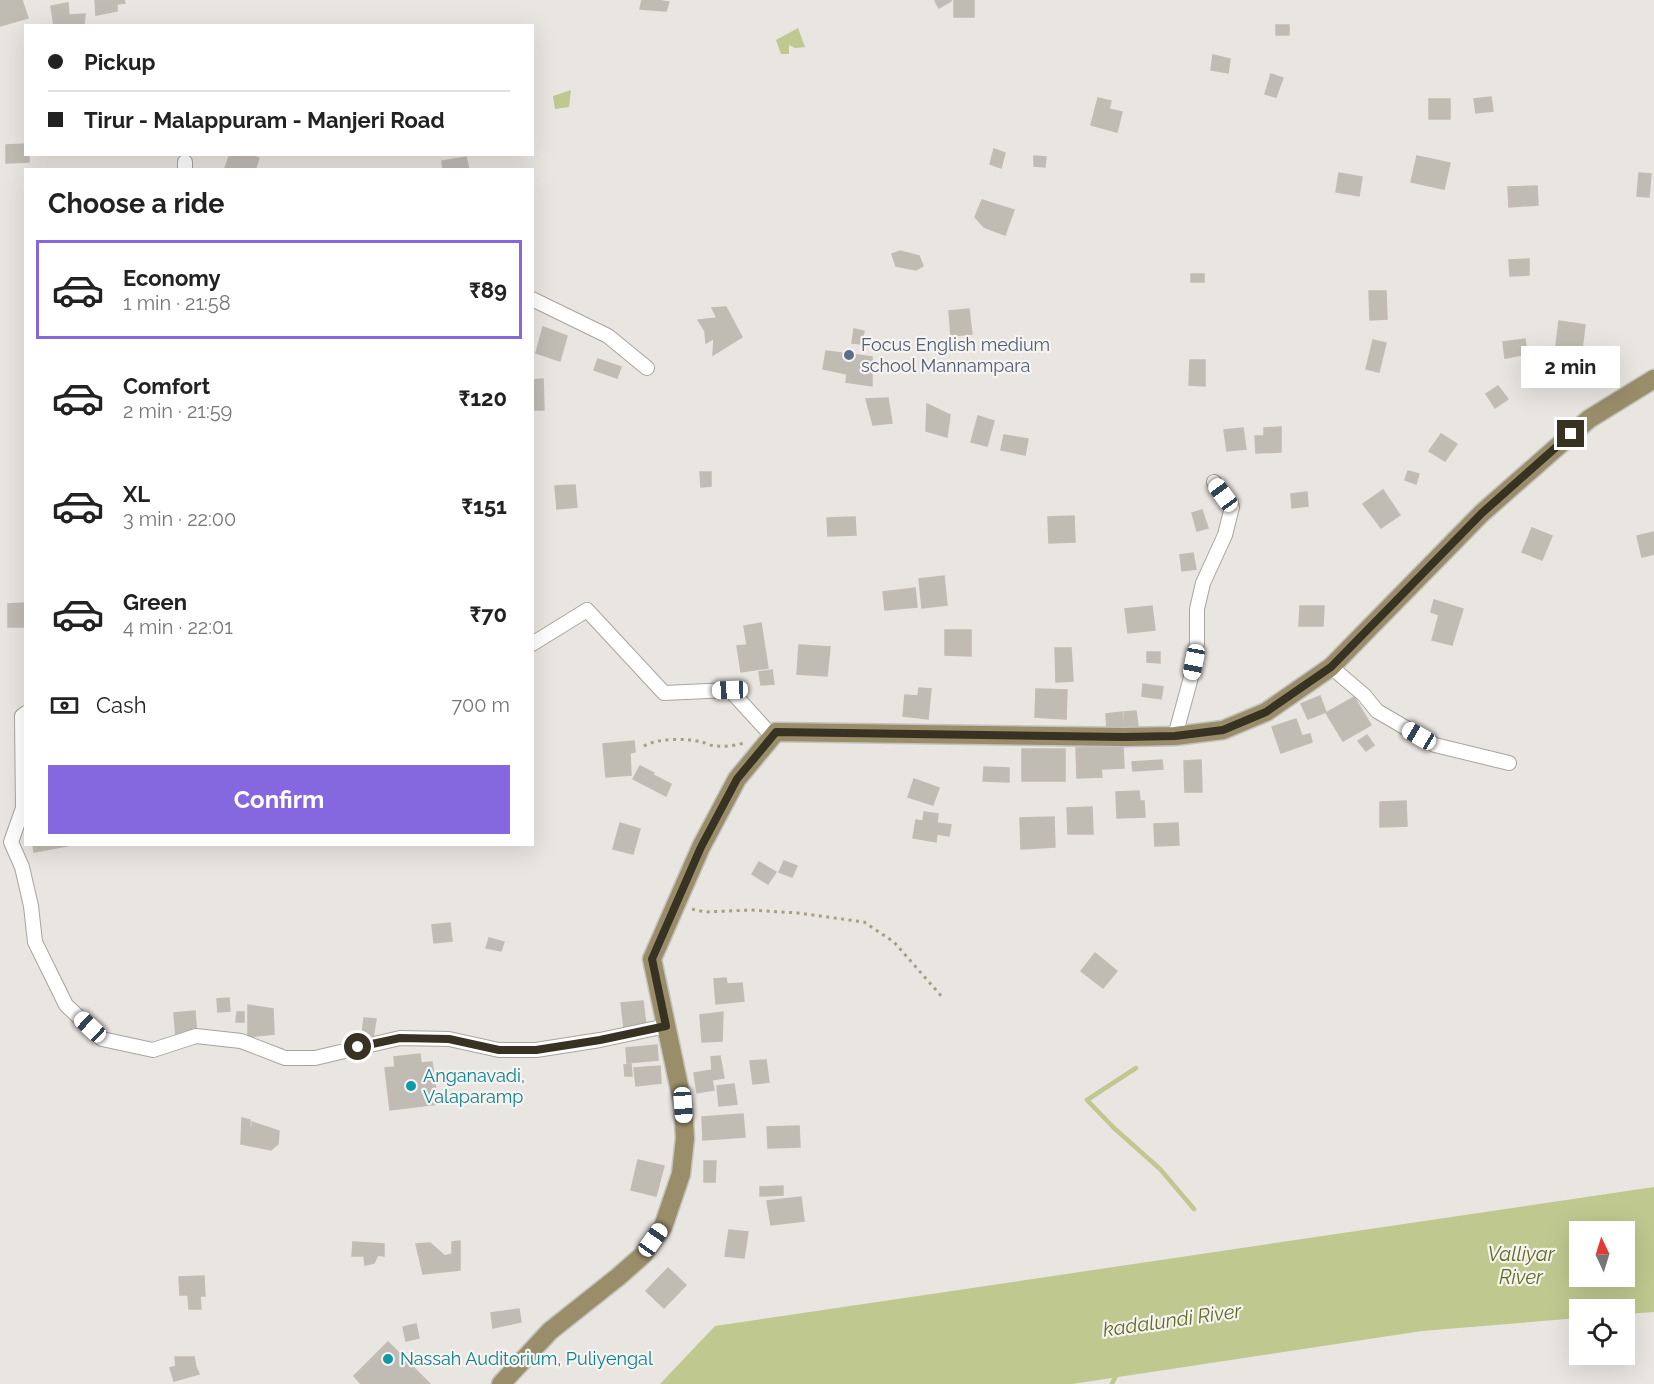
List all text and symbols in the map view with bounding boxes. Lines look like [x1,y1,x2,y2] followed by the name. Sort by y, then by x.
[84,49,156,75] text: Pickup
[84,107,445,133] text: Tirur - Malappuram - Manjeri Road
[48,188,224,219] text: Choose a ride
[51,263,105,317] icon: car
[123,265,221,291] text: Economy
[469,277,507,303] text: ₹89
[123,291,231,315] text: 1 min · 21:58
[861,334,1050,376] place label: Focus English medium school Mannampara
[1522,347,1620,389] callout: 2 min
[842,348,856,362] marker: Focus English medium school Mannampara
[1545,355,1596,379] text: 2 min
[51,371,105,425] icon: car
[123,373,210,399] text: Comfort
[458,385,507,411] text: ₹120
[123,399,232,423] text: 2 min · 21:59
[1557,420,1584,447] route end
[1205,475,1241,515] car
[51,479,105,533] icon: car
[123,481,150,507] text: XL
[461,493,507,519] text: ₹151
[123,507,236,531] text: 3 min · 22:00
[51,587,105,641] icon: car
[123,589,187,615] text: Green
[469,601,507,627] text: ₹70
[123,615,233,639] text: 4 min · 22:01
[1182,643,1206,681] car
[712,680,748,700] car
[48,689,81,722] icon: cash
[96,692,147,718] text: Cash
[451,693,510,717] text: 700 m
[1399,719,1439,753] car
[48,765,510,834] button: Confirm
[71,1008,109,1046] car
[344,1033,371,1060] route start
[423,1065,525,1107] place label: Anganavadi, Valaparamp
[404,1079,418,1093] marker: Anganavadi, Valaparamp
[673,1086,693,1124] car
[635,1220,671,1260] car
[1569,1221,1635,1287] north arrow
[1569,1221,1635,1365] map controls
[1487,1242,1556,1289] water label: Valliyar River
[1101,1298,1244,1342] water label: kadalundi River
[1569,1299,1635,1365] button: locate
[400,1348,653,1369] place label: Nassah Auditorium, Puliyengal
[381,1352,395,1366] marker: Nassah Auditorium, Puliyengal

